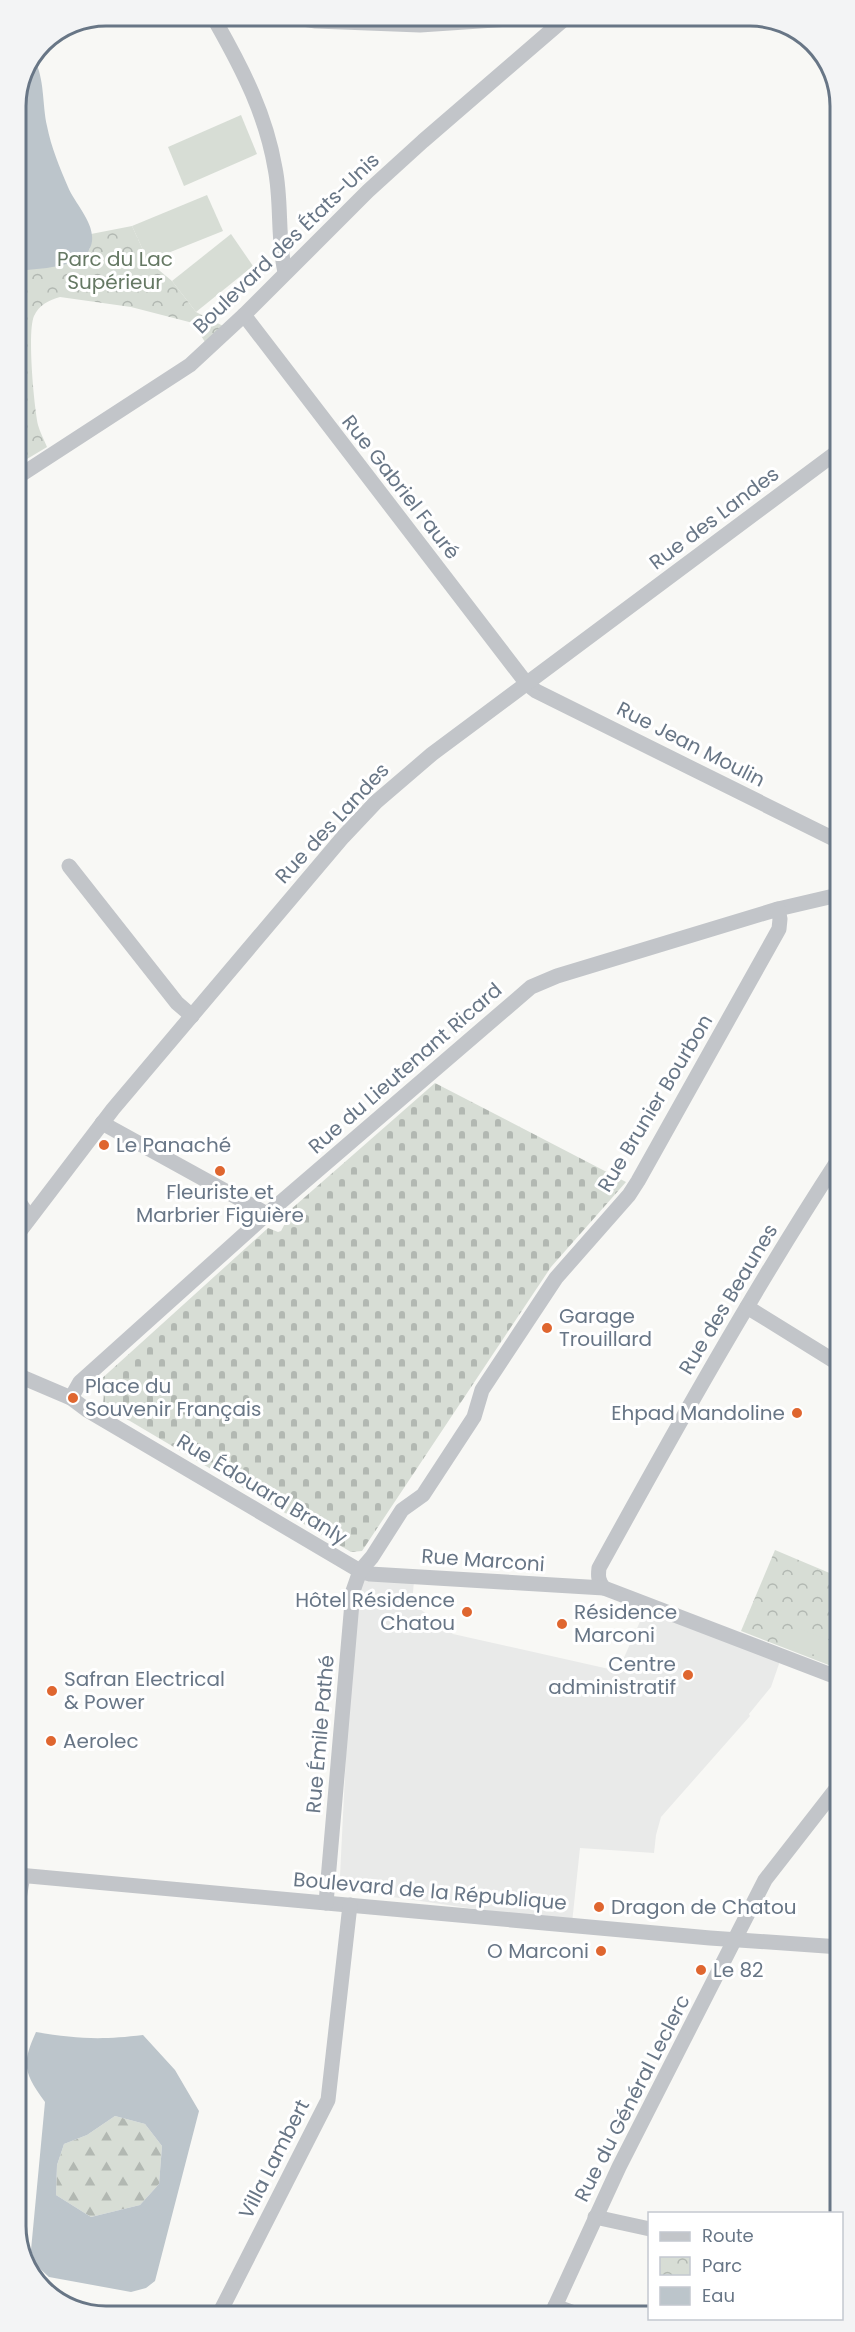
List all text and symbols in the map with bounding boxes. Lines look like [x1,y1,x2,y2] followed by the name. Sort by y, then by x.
[187,146,385,340] street label: Boulevard des États-Unis
[57,245,173,296] park label: Parc du Lac Supérieur
[336,409,466,565] street label: Rue Gabriel Fauré
[643,460,785,576] street label: Rue des Landes
[612,695,770,793] street label: Rue Jean Moulin
[269,757,395,889] street label: Rue des Landes
[302,976,508,1160] street label: Rue du Lieutenant Ricard
[591,1009,719,1197] street label: Rue Brunier Bourbon
[116,1131,231,1159] place label: Le Panaché
[97,1138,111,1152] marker: Le Panaché
[213,1164,227,1178] marker: Fleuriste et Marbrier Figuière
[136,1178,304,1229] place label: Fleuriste et Marbrier Figuière
[672,1218,784,1380] street label: Rue des Beaunes
[559,1302,652,1353] place label: Garage Trouillard
[540,1321,554,1335] marker: Garage Trouillard
[85,1372,261,1423] place label: Place du Souvenir Français
[66,1391,80,1405] marker: Place du Souvenir Français
[611,1399,785,1427] place label: Ehpad Mandoline
[790,1406,804,1420] marker: Ehpad Mandoline
[172,1427,352,1551] street label: Rue Édouard Branly
[420,1542,546,1578] street label: Rue Marconi
[295,1586,455,1637] place label: Hôtel Résidence Chatou
[574,1598,677,1649] place label: Résidence Marconi
[460,1605,474,1619] marker: Hôtel Résidence Chatou
[555,1617,569,1631] marker: Résidence Marconi
[548,1650,676,1701] place label: Centre administratif
[299,1654,341,1814] street label: Rue Émile Pathé
[64,1665,225,1716] place label: Safran Electrical & Power
[681,1668,695,1682] marker: Centre administratif
[45,1684,59,1698] marker: Safran Electrical & Power
[63,1727,139,1755] place label: Aerolec
[44,1734,58,1748] marker: Aerolec
[292,1865,568,1917] street label: Boulevard de la République
[611,1893,796,1921] place label: Dragon de Chatou
[592,1900,606,1914] marker: Dragon de Chatou
[487,1937,589,1965] place label: O Marconi
[594,1944,608,1958] marker: O Marconi
[713,1956,764,1984] place label: Le 82
[694,1963,708,1977] marker: Le 82
[568,1990,696,2206] street label: Rue du Général Leclerc
[232,2094,316,2224] street label: Villa Lambert
[648,2212,843,2320] legend
[702,2223,754,2248] text: Route
[702,2253,742,2278] text: Parc
[702,2283,735,2308] text: Eau

